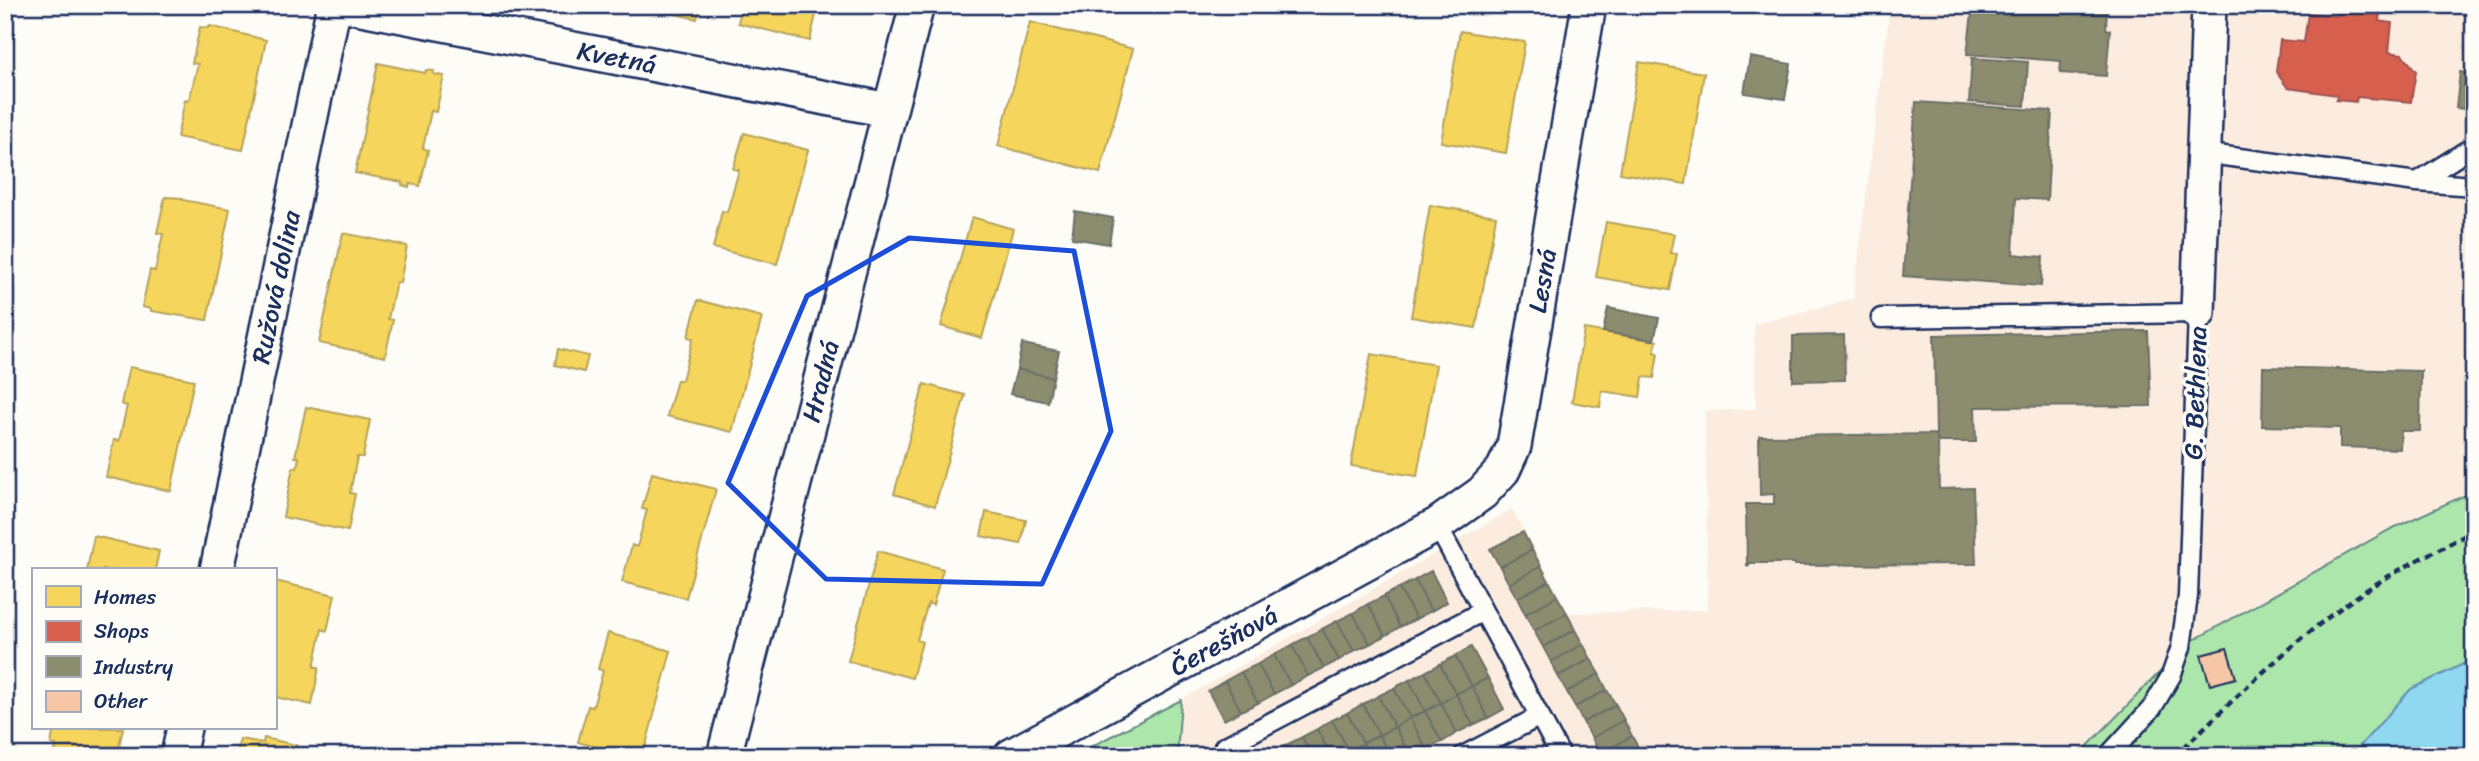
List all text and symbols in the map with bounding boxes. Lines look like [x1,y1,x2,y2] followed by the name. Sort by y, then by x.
[573,27,661,88] street label: Kvetná
[237,205,314,368] street label: Ružová dolina
[1514,245,1570,316] street label: Lesná
[2170,325,2220,461] street label: G. Bethlena
[788,335,853,427] street label: Hradná
[32,568,276,730] legend
[94,578,156,616] text: Homes
[1161,592,1286,689] street label: Čerešňová
[94,612,149,650] text: Shops
[93,648,173,686] text: Industry
[94,682,149,720] text: Other

